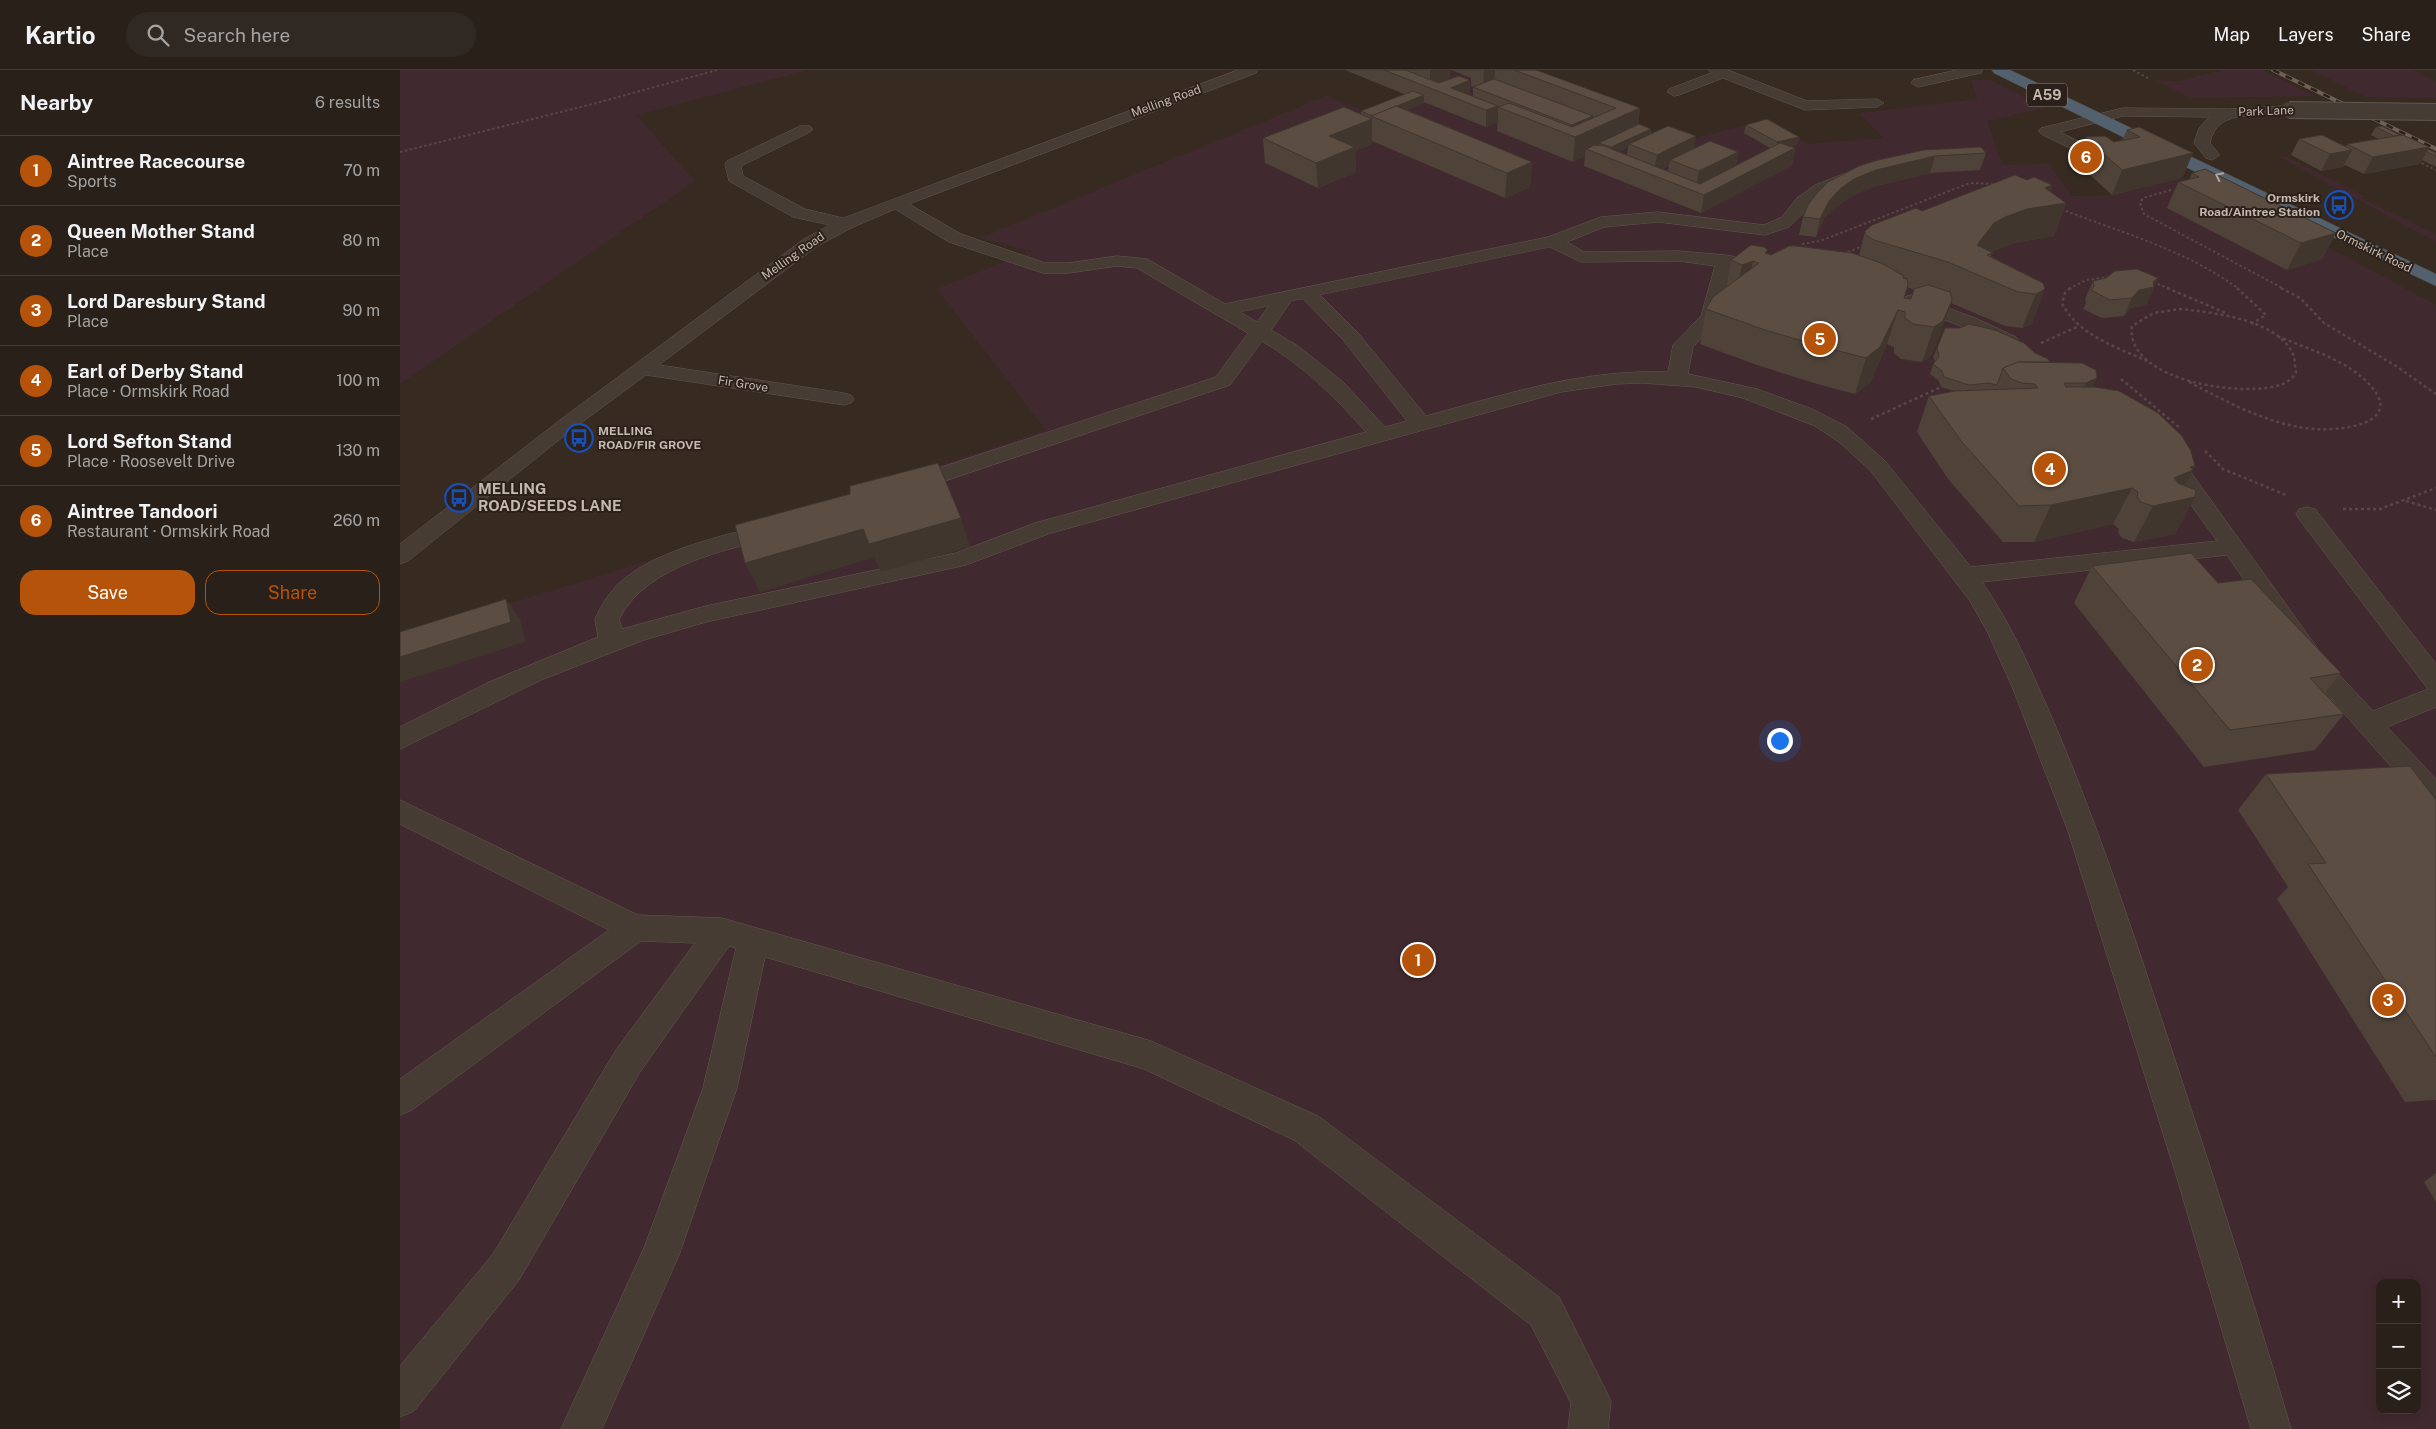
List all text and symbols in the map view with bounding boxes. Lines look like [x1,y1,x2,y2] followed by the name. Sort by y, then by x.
[126,12,476,57] search box
[25,21,96,49] text: Kartio
[144,21,172,49] icon: search
[184,24,290,46] text: Search here
[2214,24,2250,45] text: Map
[2278,24,2334,45] text: Layers
[2362,24,2411,45] text: Share
[1129,82,1203,120] street label: Melling Road
[2027,84,2067,106] road number: A59
[20,90,93,115] text: Nearby
[315,93,380,112] text: 6 results
[2238,103,2294,119] street label: Park Lane
[2070,138,2102,176] pin: 6
[67,150,245,172] text: Aintree Racecourse
[33,161,39,180] text: 1
[343,161,380,180] text: 70 m
[67,172,117,191] text: Sports
[2215,172,2224,182] one-way arrow
[2324,190,2354,220] bus stop icon: Ormskirk Road/Aintree Station
[2199,191,2320,219] place label: Ormskirk Road/Aintree Station
[67,220,255,242] text: Queen Mother Stand
[2334,227,2414,275] street label: Ormskirk Road
[759,229,827,283] street label: Melling Road
[31,231,41,250] text: 2
[342,231,380,250] text: 80 m
[67,242,109,261] text: Place
[67,290,266,312] text: Lord Daresbury Stand
[31,301,41,320] text: 3
[343,301,380,320] text: 90 m
[67,312,109,331] text: Place
[1804,320,1836,358] pin: 5
[67,360,243,382] text: Earl of Derby Stand
[31,371,41,390] text: 4
[336,371,380,390] text: 100 m
[717,373,769,395] street label: Fir Grove
[67,382,230,401] text: Place · Ormskirk Road
[564,423,594,453] bus stop icon: MELLING ROAD/FIR GROVE
[598,424,701,452] place label: MELLING ROAD/FIR GROVE
[67,430,232,452] text: Lord Sefton Stand
[31,441,41,460] text: 5
[336,441,380,460] text: 130 m
[2034,450,2066,488] pin: 4
[67,452,235,471] text: Place · Roosevelt Drive
[478,480,621,514] place label: MELLING ROAD/SEEDS LANE
[444,483,474,513] bus stop icon: MELLING ROAD/SEEDS LANE
[67,500,218,522] text: Aintree Tandoori
[31,511,41,530] text: 6
[333,511,380,530] text: 260 m
[67,522,270,541] text: Restaurant · Ormskirk Road
[20,570,195,615] button: Save
[205,570,380,615] button: Share
[2181,646,2213,684] pin: 2
[1767,728,1793,754] your location
[1402,941,1434,979] pin: 1
[2372,981,2404,1019] pin: 3
[2376,1279,2421,1414] map controls
[2376,1279,2421,1324] button: +
[2376,1324,2421,1369] button: −
[2376,1369,2421,1414] button: layers

